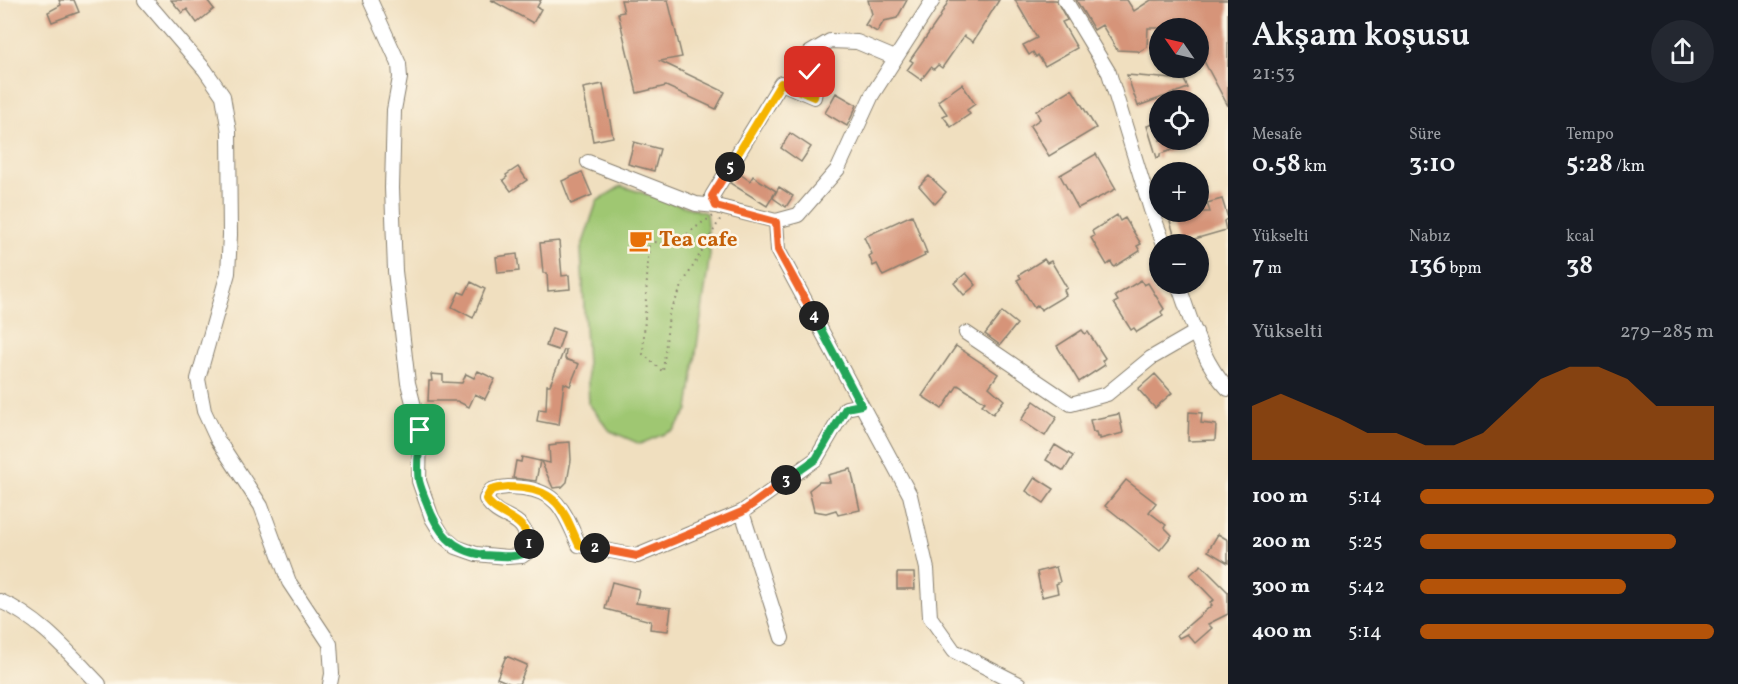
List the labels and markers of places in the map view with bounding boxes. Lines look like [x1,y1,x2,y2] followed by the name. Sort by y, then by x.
[784,46,835,97] pin
[715,152,745,182] pin: 5
[659,226,738,255] place label: Tea cafe
[628,227,654,253] cafe icon: Tea cafe
[799,301,829,331] pin: 4
[394,404,445,455] pin
[771,465,801,495] pin: 3
[514,529,544,559] pin: 1
[580,533,610,563] pin: 2

